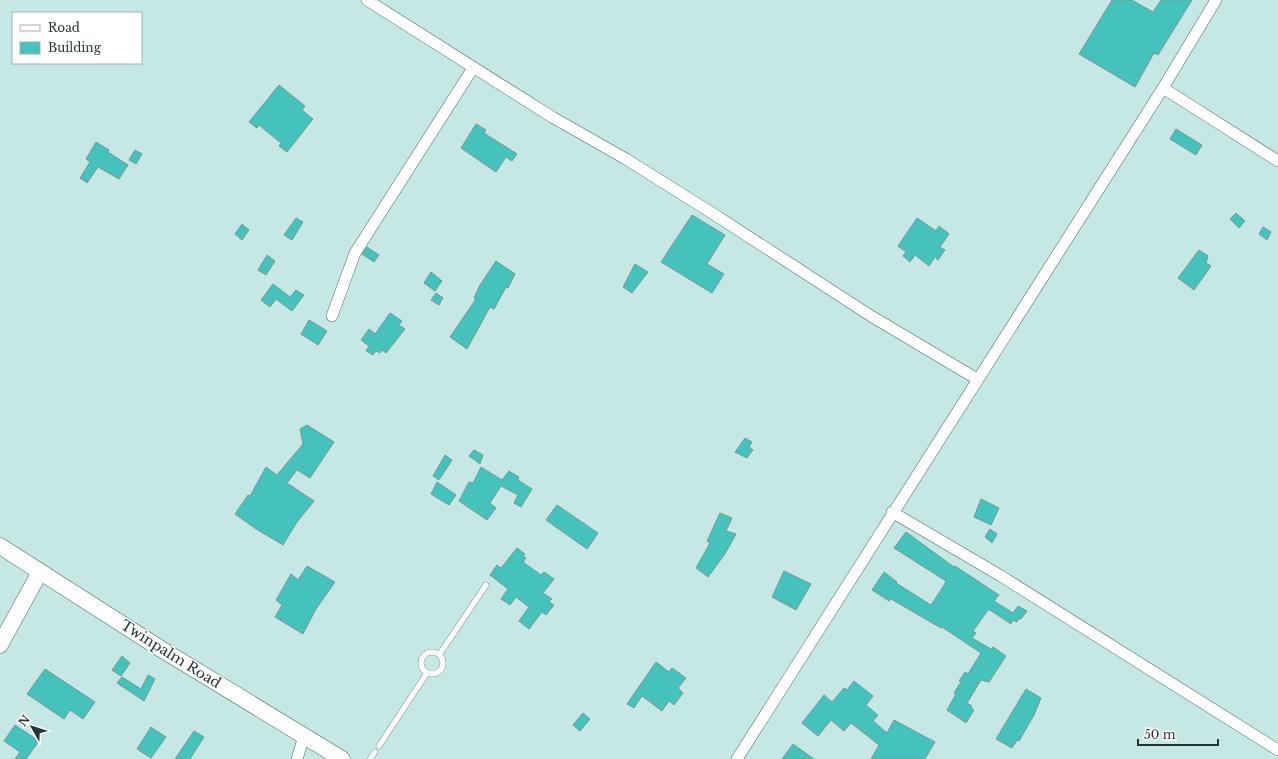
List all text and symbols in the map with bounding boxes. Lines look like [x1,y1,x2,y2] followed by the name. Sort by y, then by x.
[12,12,142,64] legend
[48,20,80,35] text: Road
[48,40,102,55] text: Building
[118,616,225,692] street label: Twinpalm Road
[12,707,52,747] north arrow
[16,712,33,729] text: N
[1138,721,1218,747] scale bar
[1144,727,1176,742] text: 50 m

